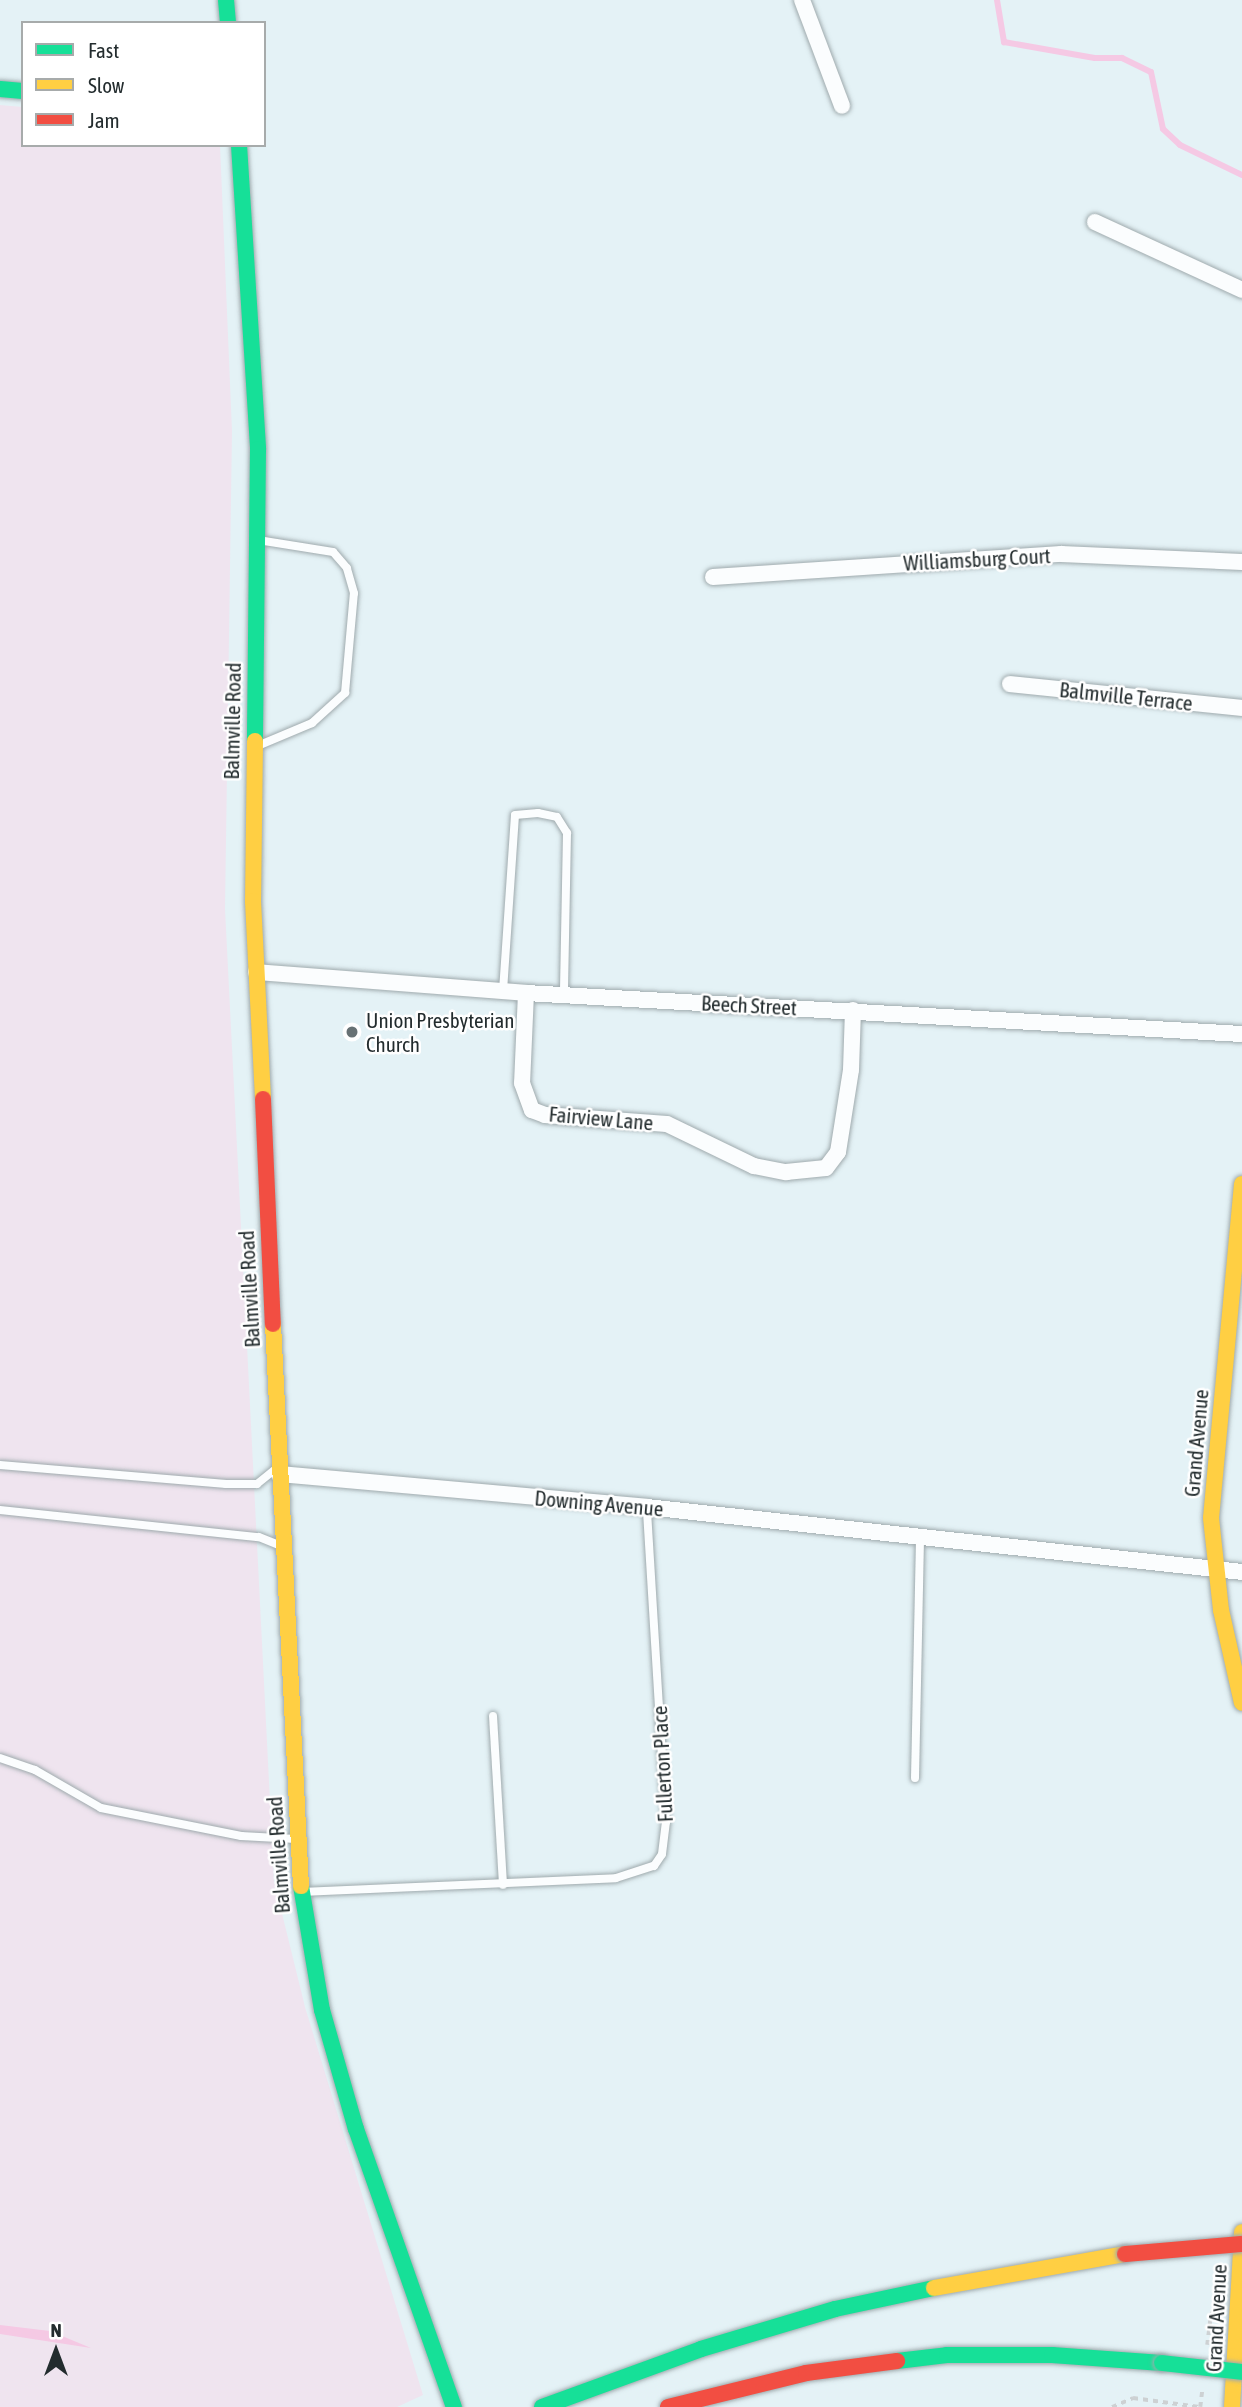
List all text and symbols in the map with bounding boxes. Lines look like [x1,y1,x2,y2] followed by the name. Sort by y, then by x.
[21,21,266,147] legend
[88,38,119,62] text: Fast
[88,73,124,97] text: Slow
[88,108,120,132] text: Jam
[903,543,1051,575] street label: Williamsburg Court
[218,662,246,780] street label: Balmville Road
[1058,676,1194,716] street label: Balmville Terrace
[701,990,797,1020] street label: Beech Street
[366,1007,515,1057] place label: Union Presbyterian Church
[344,1024,360,1040] marker: Union Presbyterian Church
[548,1101,654,1135] street label: Fairview Lane
[233,1230,265,1348] street label: Balmville Road
[1179,1388,1213,1498] street label: Grand Avenue
[534,1485,664,1521] street label: Downing Avenue
[646,1705,678,1823] street label: Fullerton Place
[261,1796,295,1914] street label: Balmville Road
[1201,2264,1231,2372] street label: Grand Avenue
[21,2316,91,2386] north arrow
[50,2319,62,2341] text: N

